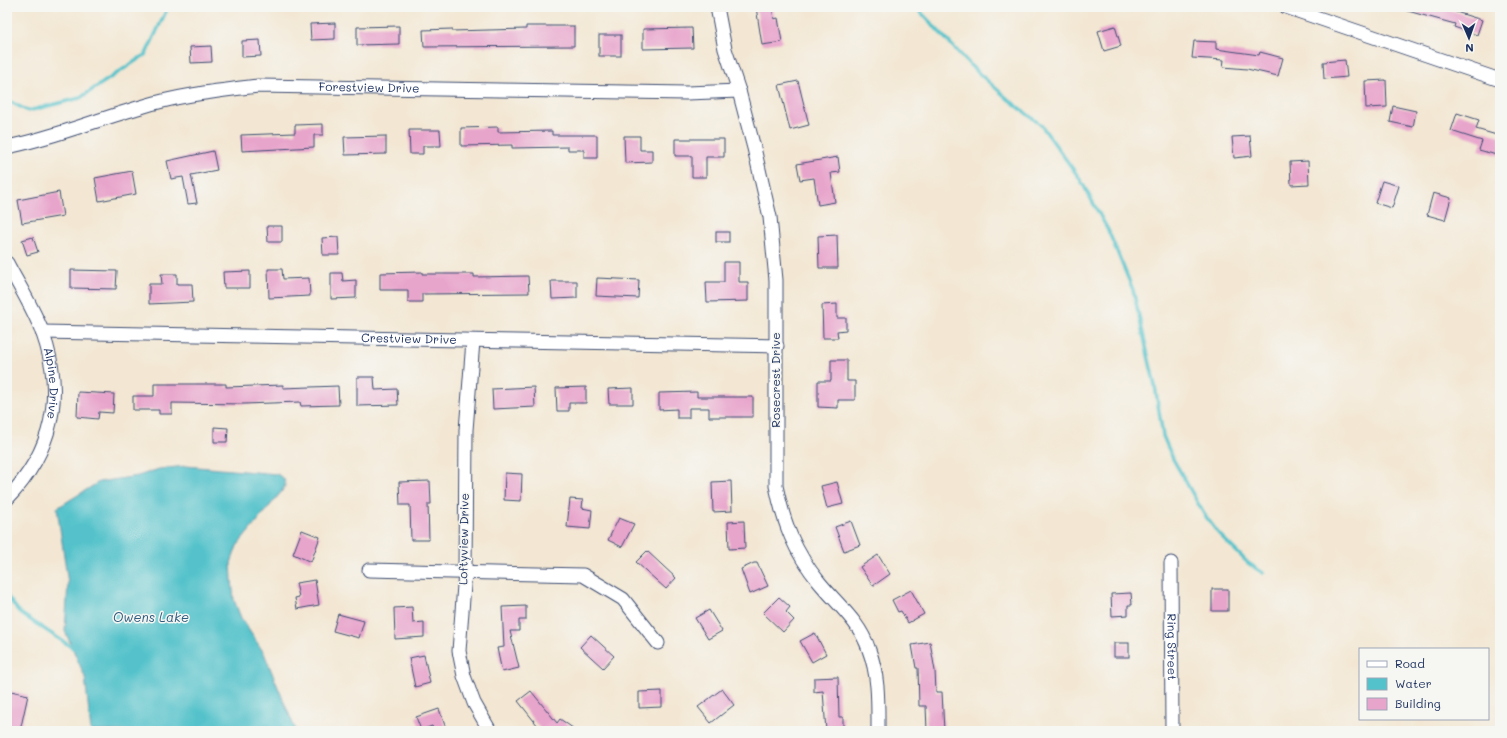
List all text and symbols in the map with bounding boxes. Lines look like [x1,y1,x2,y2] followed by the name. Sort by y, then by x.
[1449,18,1489,58] north arrow
[1465,41,1474,56] text: N
[319,78,420,96] street label: Forestview Drive
[361,329,457,347] street label: Crestview Drive
[767,332,783,428] street label: Rosecrest Drive
[41,345,62,421] street label: Alpine Drive
[454,493,472,585] street label: Loftyview Drive
[113,608,189,625] water label: Owens Lake
[1164,613,1181,681] street label: Ring Street
[1359,648,1489,720] legend
[1395,655,1425,671] text: Road
[1395,675,1432,691] text: Water
[1395,695,1441,711] text: Building

